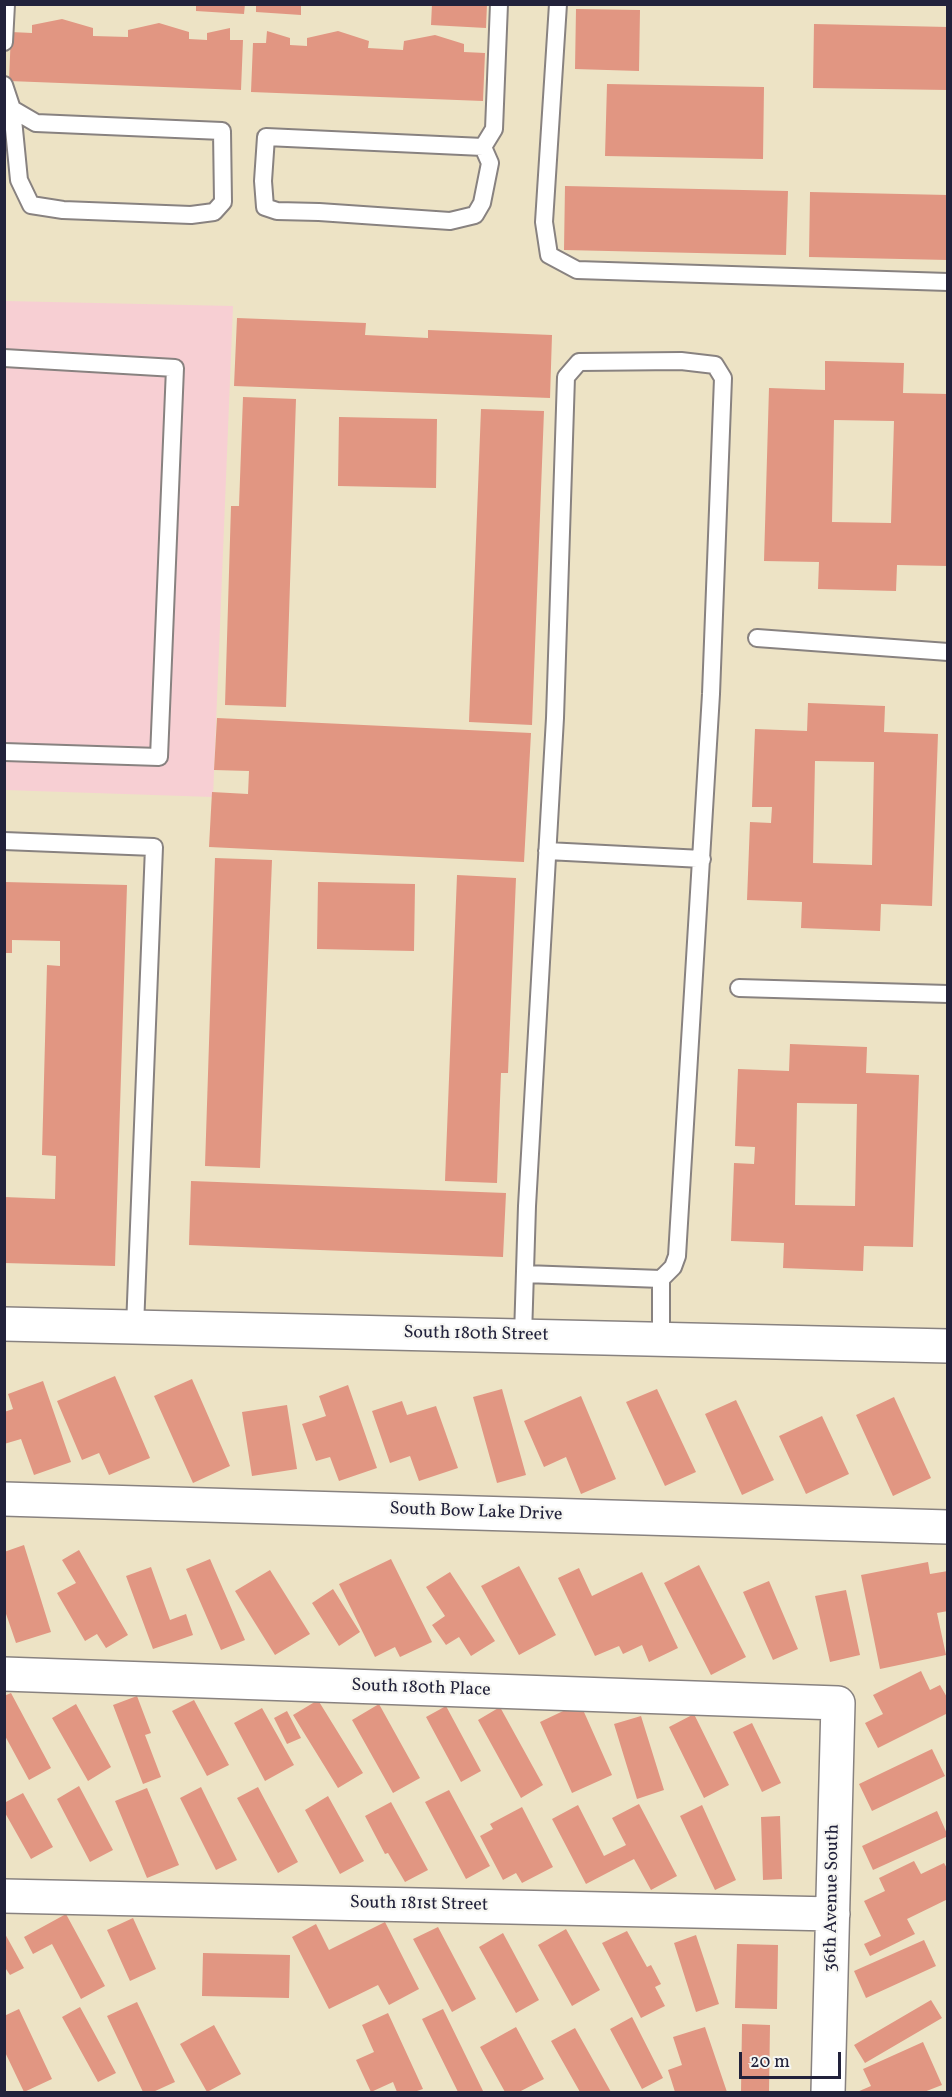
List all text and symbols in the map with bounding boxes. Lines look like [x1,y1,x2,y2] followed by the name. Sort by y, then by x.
[403,1323,549,1347] street label: South 180th Street
[389,1499,563,1527] street label: South Bow Lake Drive
[351,1676,491,1702] street label: South 180th Place
[821,1824,845,1972] street label: 36th Avenue South
[350,1893,488,1917] street label: South 181st Street
[742,2040,844,2078] scale bar
[750,2050,790,2075] text: 20 m

